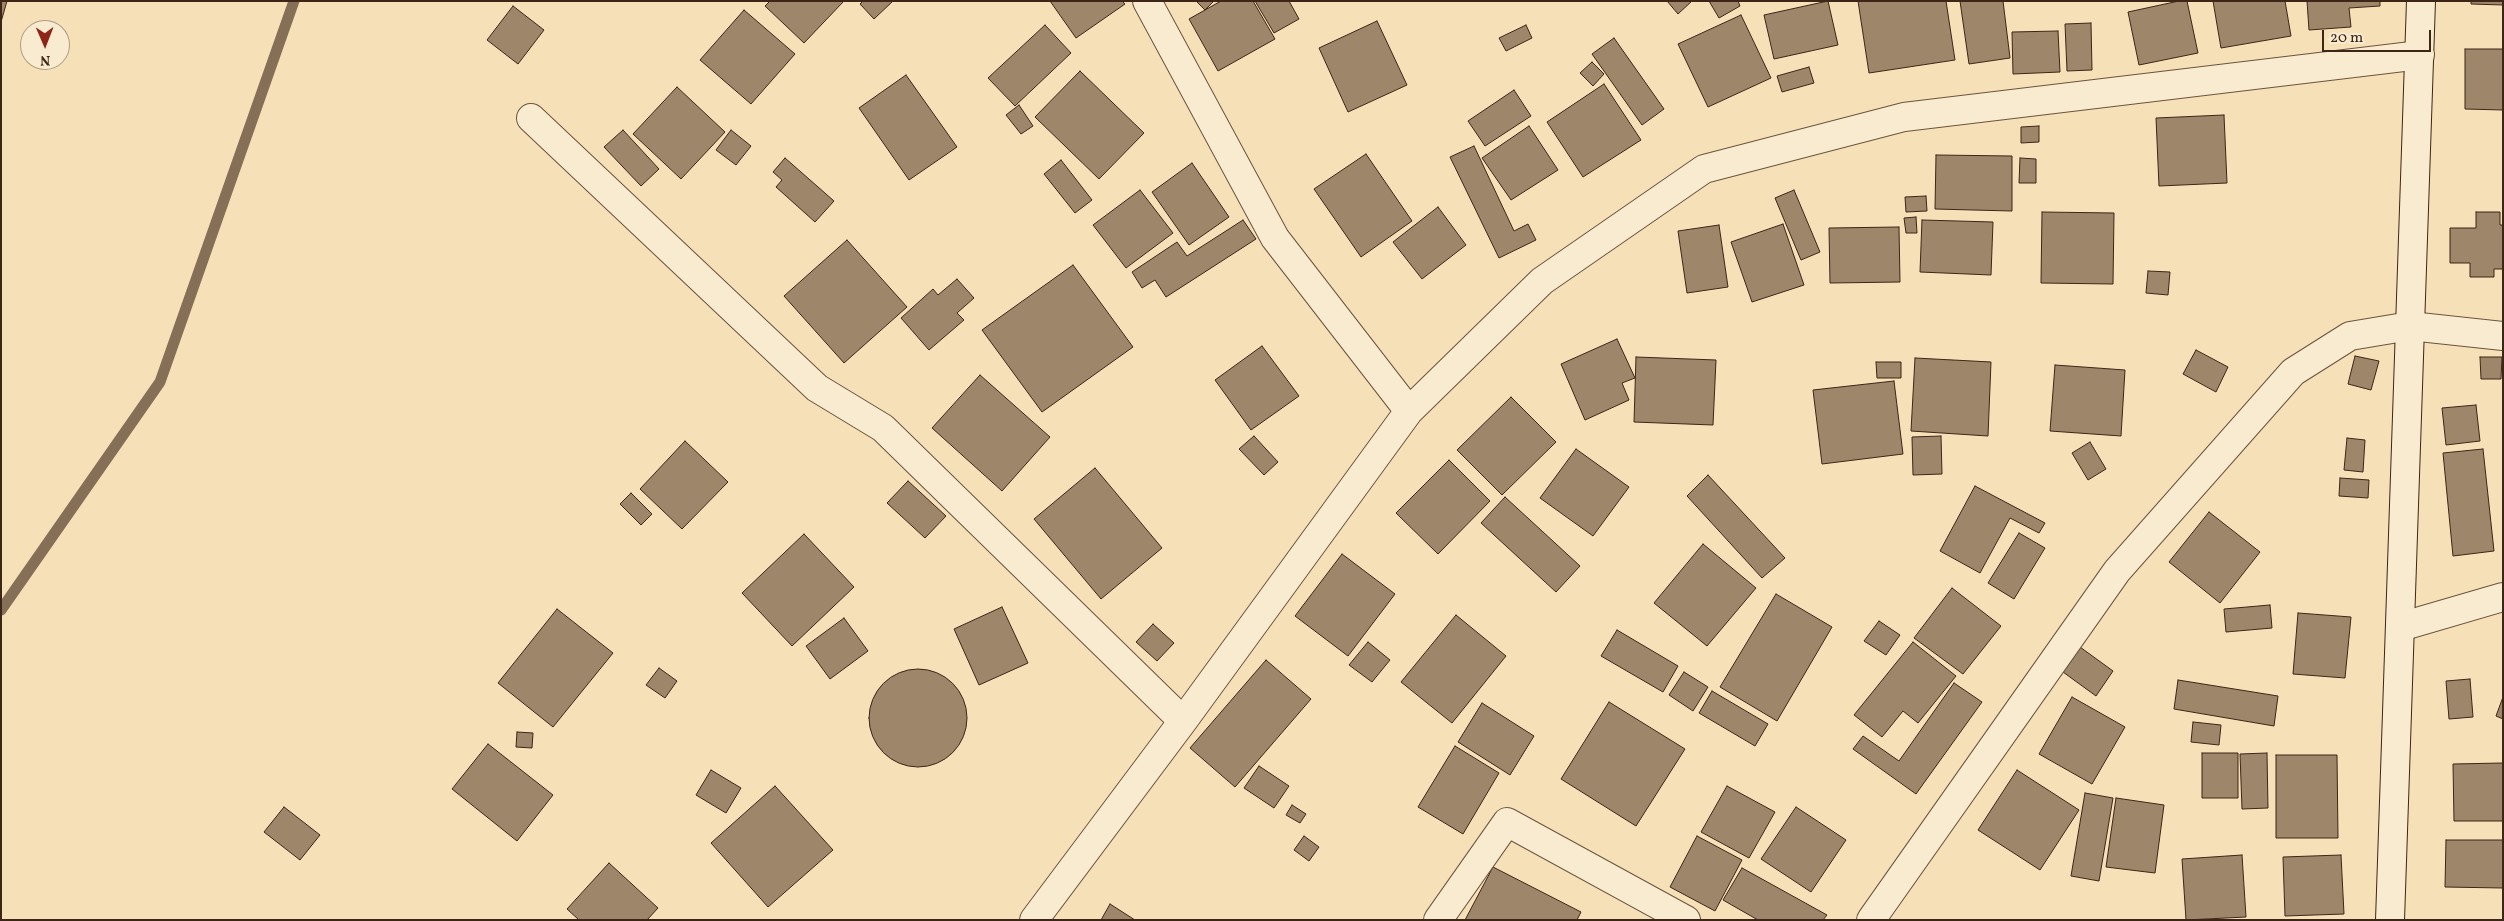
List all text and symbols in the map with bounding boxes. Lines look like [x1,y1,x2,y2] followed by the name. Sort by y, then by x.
[20,20,70,70] north arrow
[2324,20,2433,52] scale bar
[2330,28,2363,49] text: 20 m
[40,50,51,69] text: N

